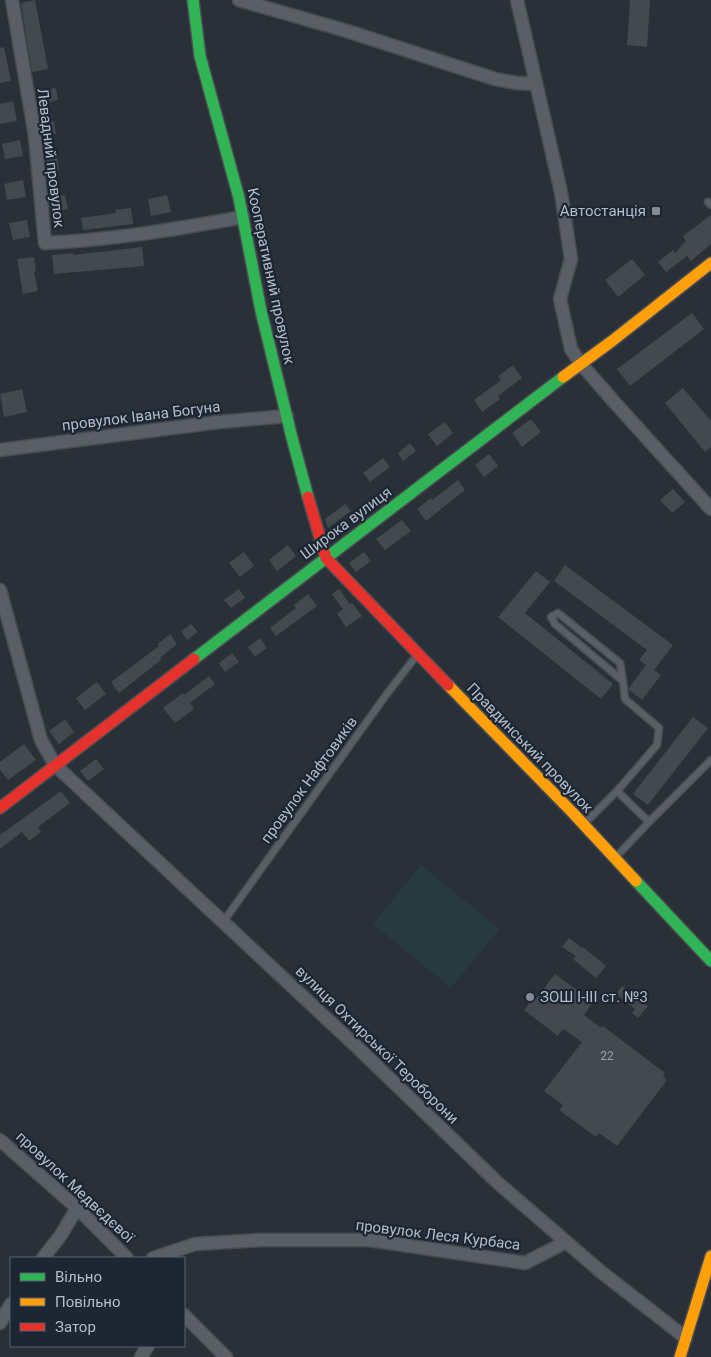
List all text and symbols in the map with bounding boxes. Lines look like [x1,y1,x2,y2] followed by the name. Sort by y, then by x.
[34,87,68,229] street label: Левадний провулок
[243,186,299,366] street label: Кооперативний провулок
[560,202,646,220] place label: Автостанція
[650,205,662,217] marker: Автостанція
[61,397,221,435] street label: провулок Івана Богуна
[297,483,395,563] street label: Широка вулиця
[463,679,597,817] street label: Правдинський провулок
[257,713,361,847] street label: провулок Нафтовиків
[292,962,462,1128] street label: вулиця Охтирської Тероборони
[540,988,648,1006] place label: ЗОШ І-ІІІ ст. №3
[524,991,536,1003] marker: ЗОШ І-ІІІ ст. №3
[600,1049,614,1063] house number: 22
[12,1128,139,1247] street label: провулок Медвєдєвої
[355,1216,521,1254] street label: провулок Леся Курбаса
[10,1257,185,1347] legend
[55,1268,102,1286] text: Вільно
[55,1293,121,1311] text: Повільно
[55,1318,96,1336] text: Затор

